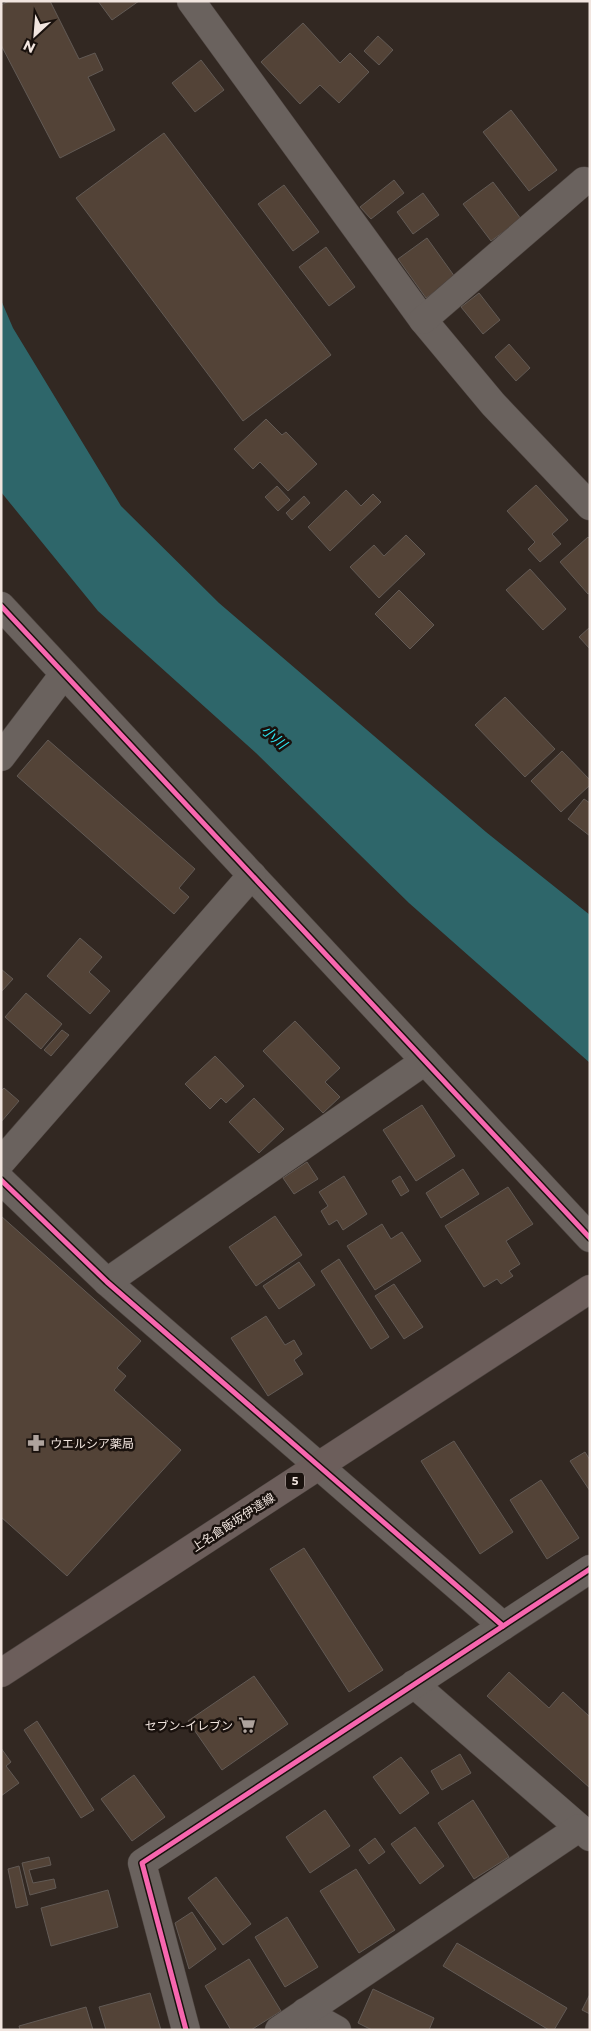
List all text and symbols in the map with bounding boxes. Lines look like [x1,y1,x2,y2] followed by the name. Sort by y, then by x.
[10,10,60,60] north arrow
[20,36,38,57] text: N
[258,721,292,754] water label: 小川
[26,1433,46,1453] pharmacy icon: ウエルシア薬局
[50,1436,134,1451] place label: ウエルシア薬局
[286,1472,304,1490] road number: 5
[189,1490,277,1554] street label: 上名倉飯坂伊達線
[237,1715,257,1735] supermarket icon: セブン-イレブン
[144,1718,233,1733] place label: セブン-イレブン

